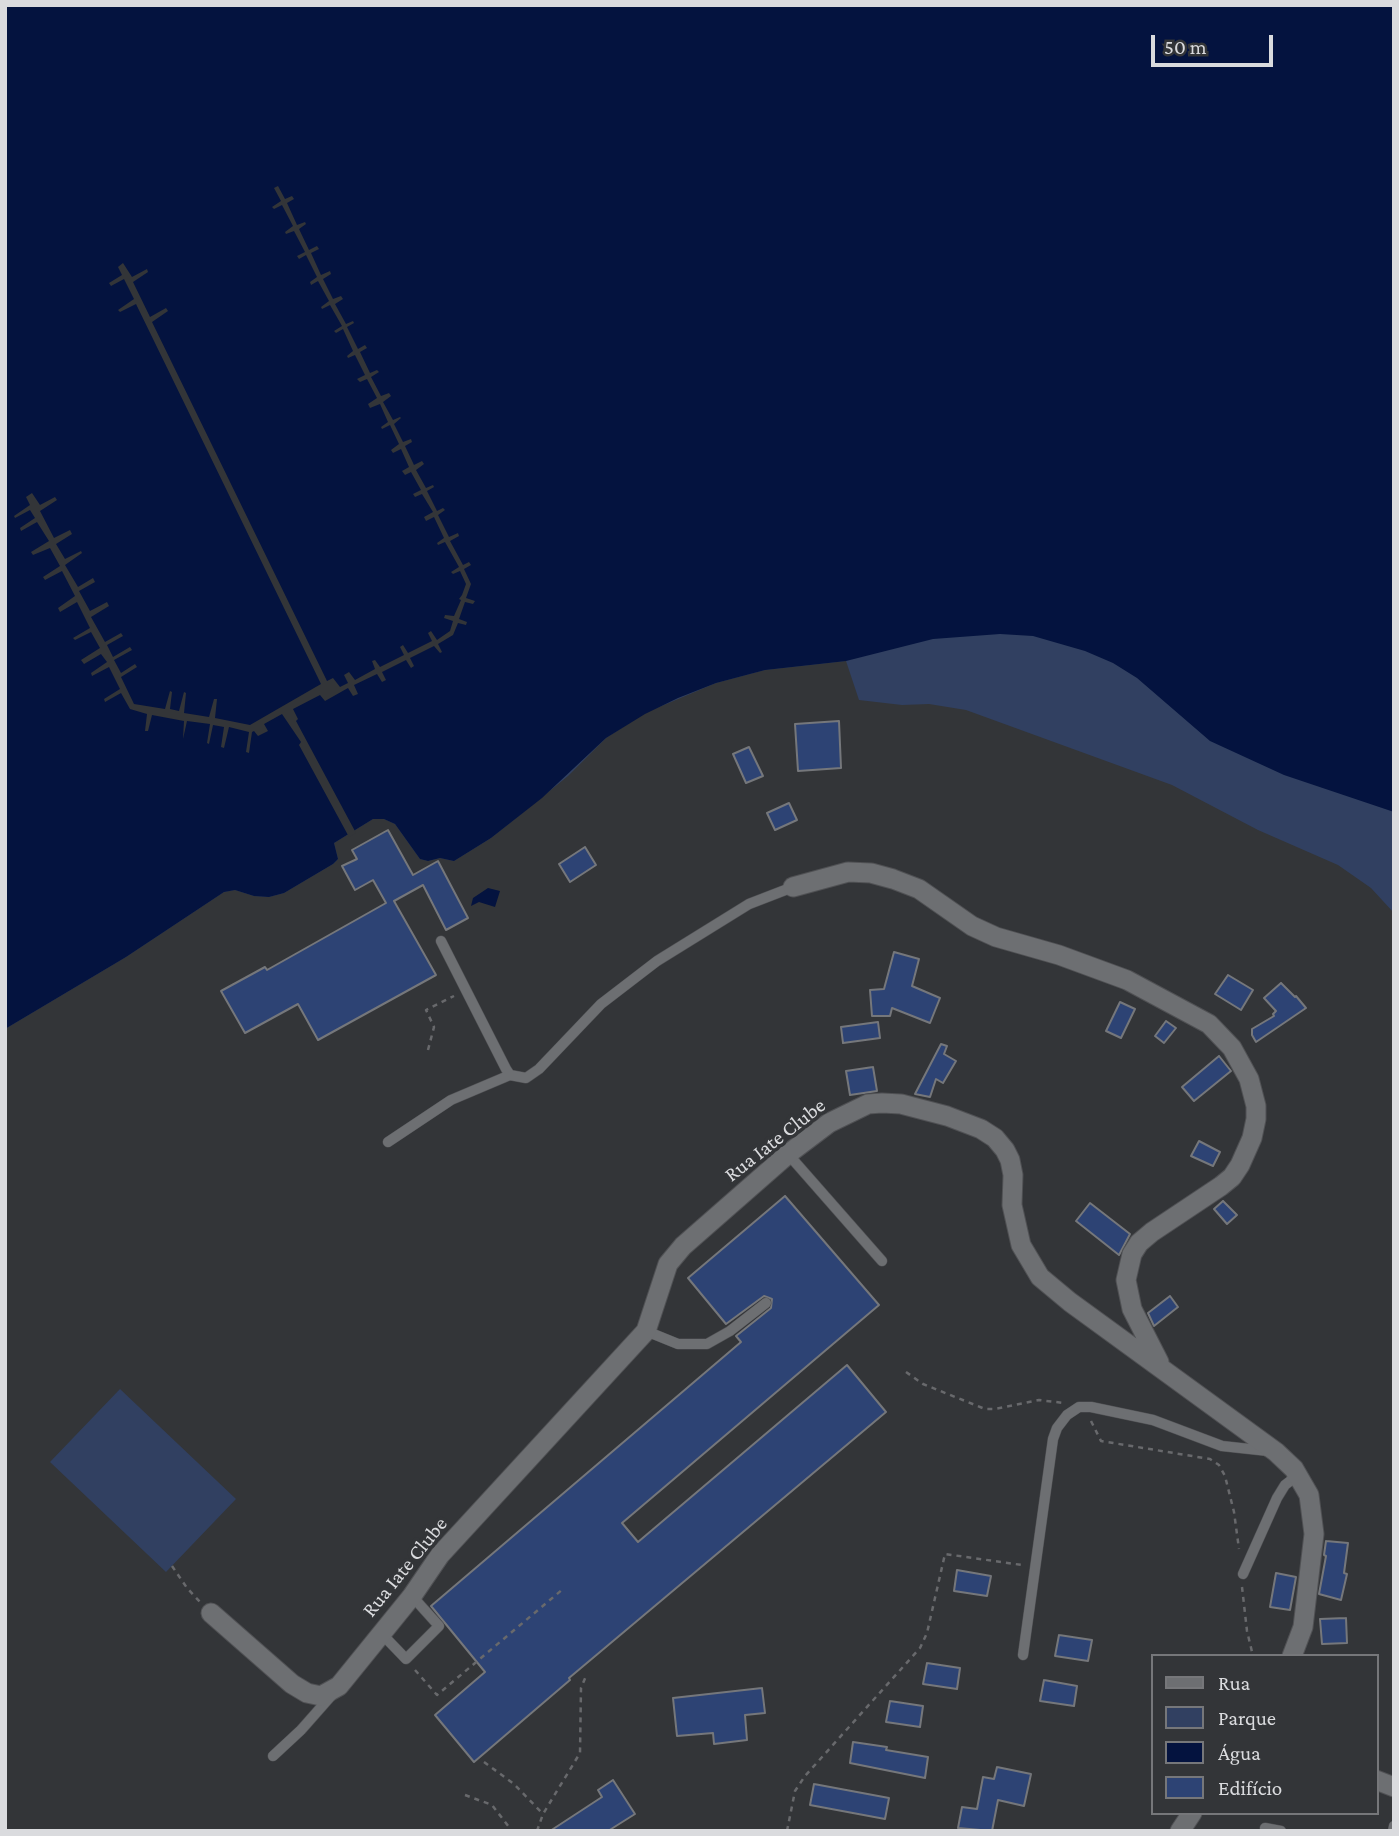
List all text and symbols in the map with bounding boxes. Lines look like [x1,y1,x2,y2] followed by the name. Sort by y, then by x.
[1154,21,1276,65] scale bar
[1164,35,1207,59] text: 50 m
[719,1093,831,1187] street label: Rua Iate Clube
[357,1512,453,1622] street label: Rua Iate Clube
[1150,1654,1378,1815] legend
[1218,1671,1250,1695] text: Rua
[1218,1706,1276,1730] text: Parque
[1218,1741,1261,1765] text: Água
[1218,1776,1282,1800] text: Edifício

